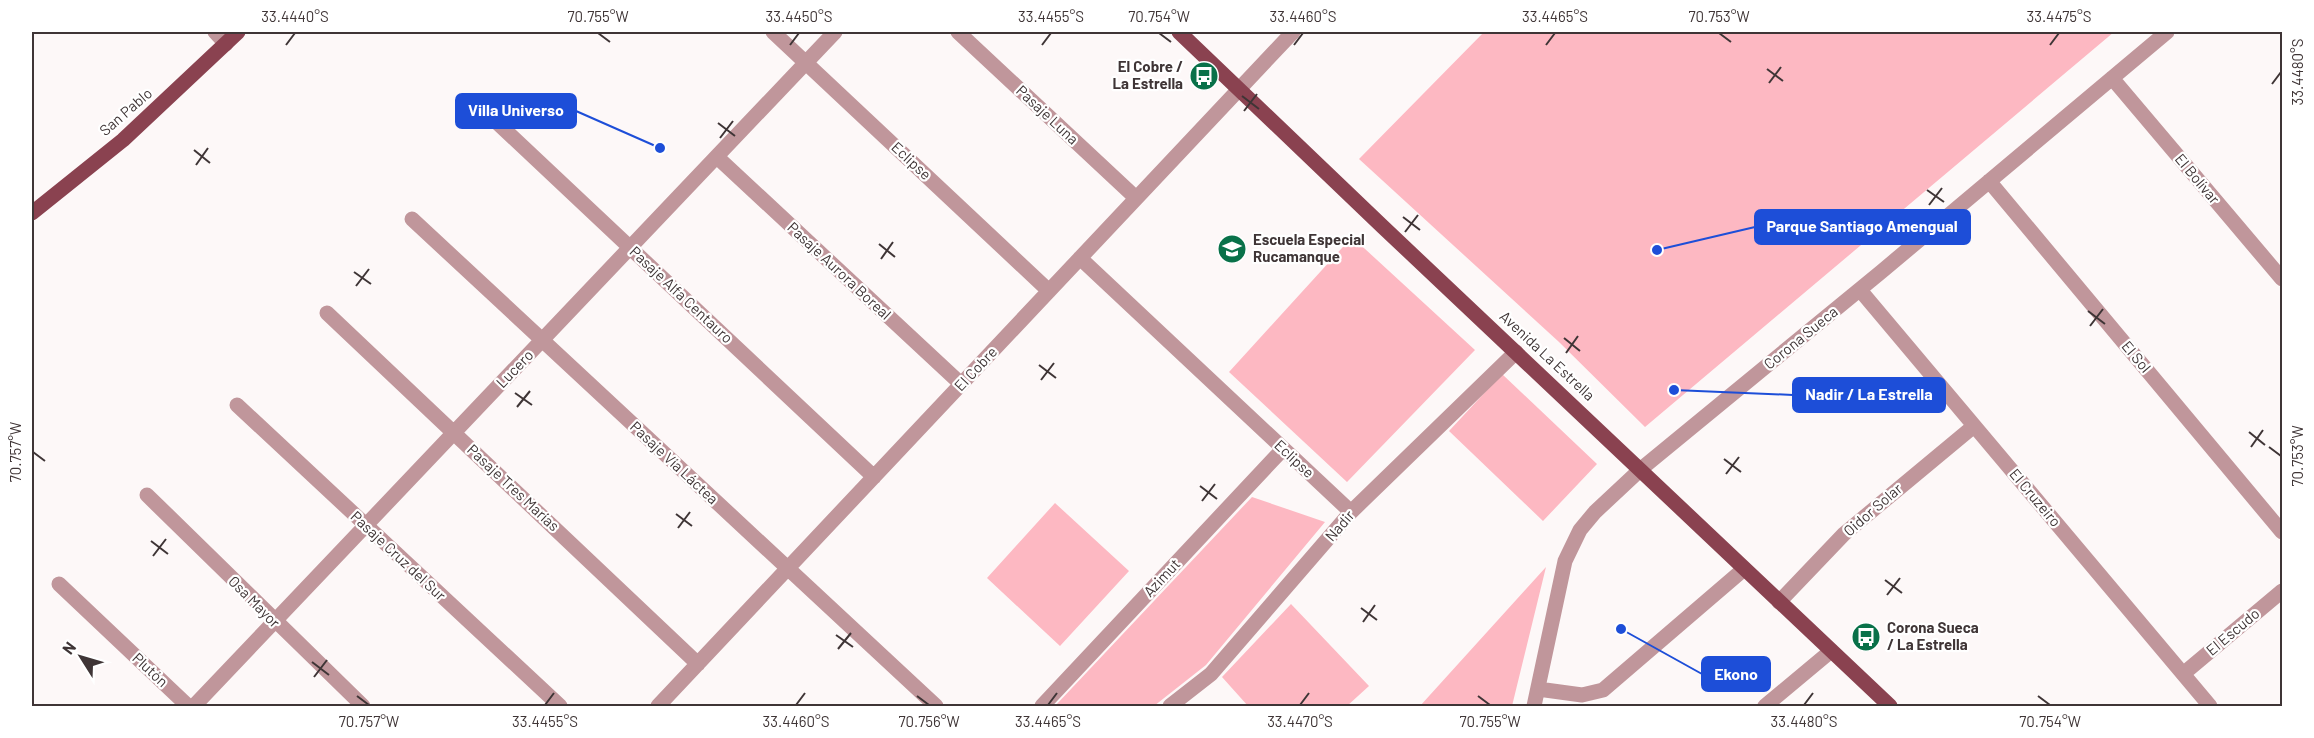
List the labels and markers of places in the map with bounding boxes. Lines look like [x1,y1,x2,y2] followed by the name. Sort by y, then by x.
[1113,57,1183,92] place label: El Cobre / La Estrella
[1188,60,1220,92] bus stop icon: El Cobre / La Estrella
[456,94,576,128] callout: Villa Universo
[1755,210,1970,244] callout: Parque Santiago Amengual
[1253,230,1365,265] place label: Escuela Especial Rucamanque
[1216,233,1248,265] school or university icon: Escuela Especial Rucamanque
[1793,378,1945,412] callout: Nadir / La Estrella
[1887,618,1979,653] place label: Corona Sueca / La Estrella
[1850,621,1882,653] bus stop icon: Corona Sueca / La Estrella
[1702,657,1770,691] callout: Ekono

